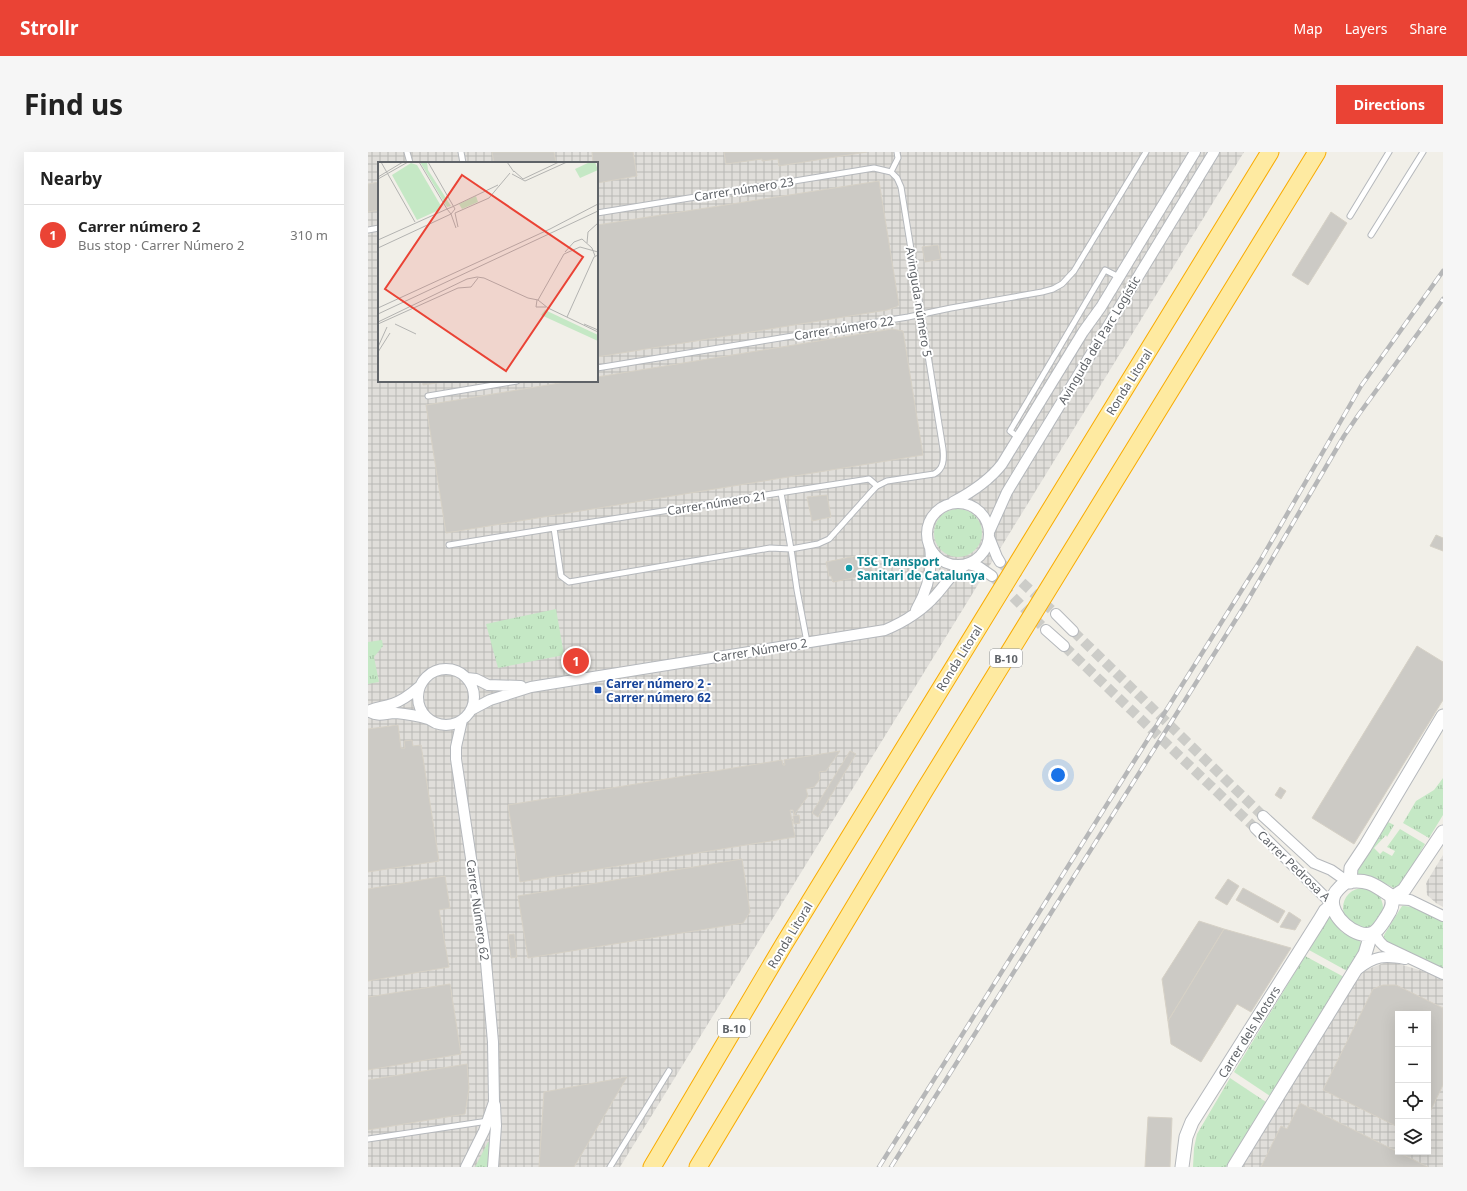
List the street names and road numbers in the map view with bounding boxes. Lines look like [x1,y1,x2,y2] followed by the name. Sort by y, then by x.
[693,173,795,205] street label: Carrer número 23
[902,246,936,358] street label: Avinguda número 5
[1054,272,1144,407] street label: Avinguda del Parc Logístic
[793,312,895,344] street label: Carrer número 22
[1102,346,1156,418] street label: Ronda Litoral
[666,487,768,519] street label: Carrer número 21
[932,622,986,694] street label: Ronda Litoral
[712,634,809,666] street label: Carrer Número 2
[990,649,1022,667] road number: B-10
[1254,827,1334,906] street label: Carrer Pedrosa A
[462,858,494,962] street label: Carrer Número 62
[763,899,817,971] street label: Ronda Litoral
[1214,983,1284,1081] street label: Carrer dels Motors
[718,1019,750,1037] road number: B-10

